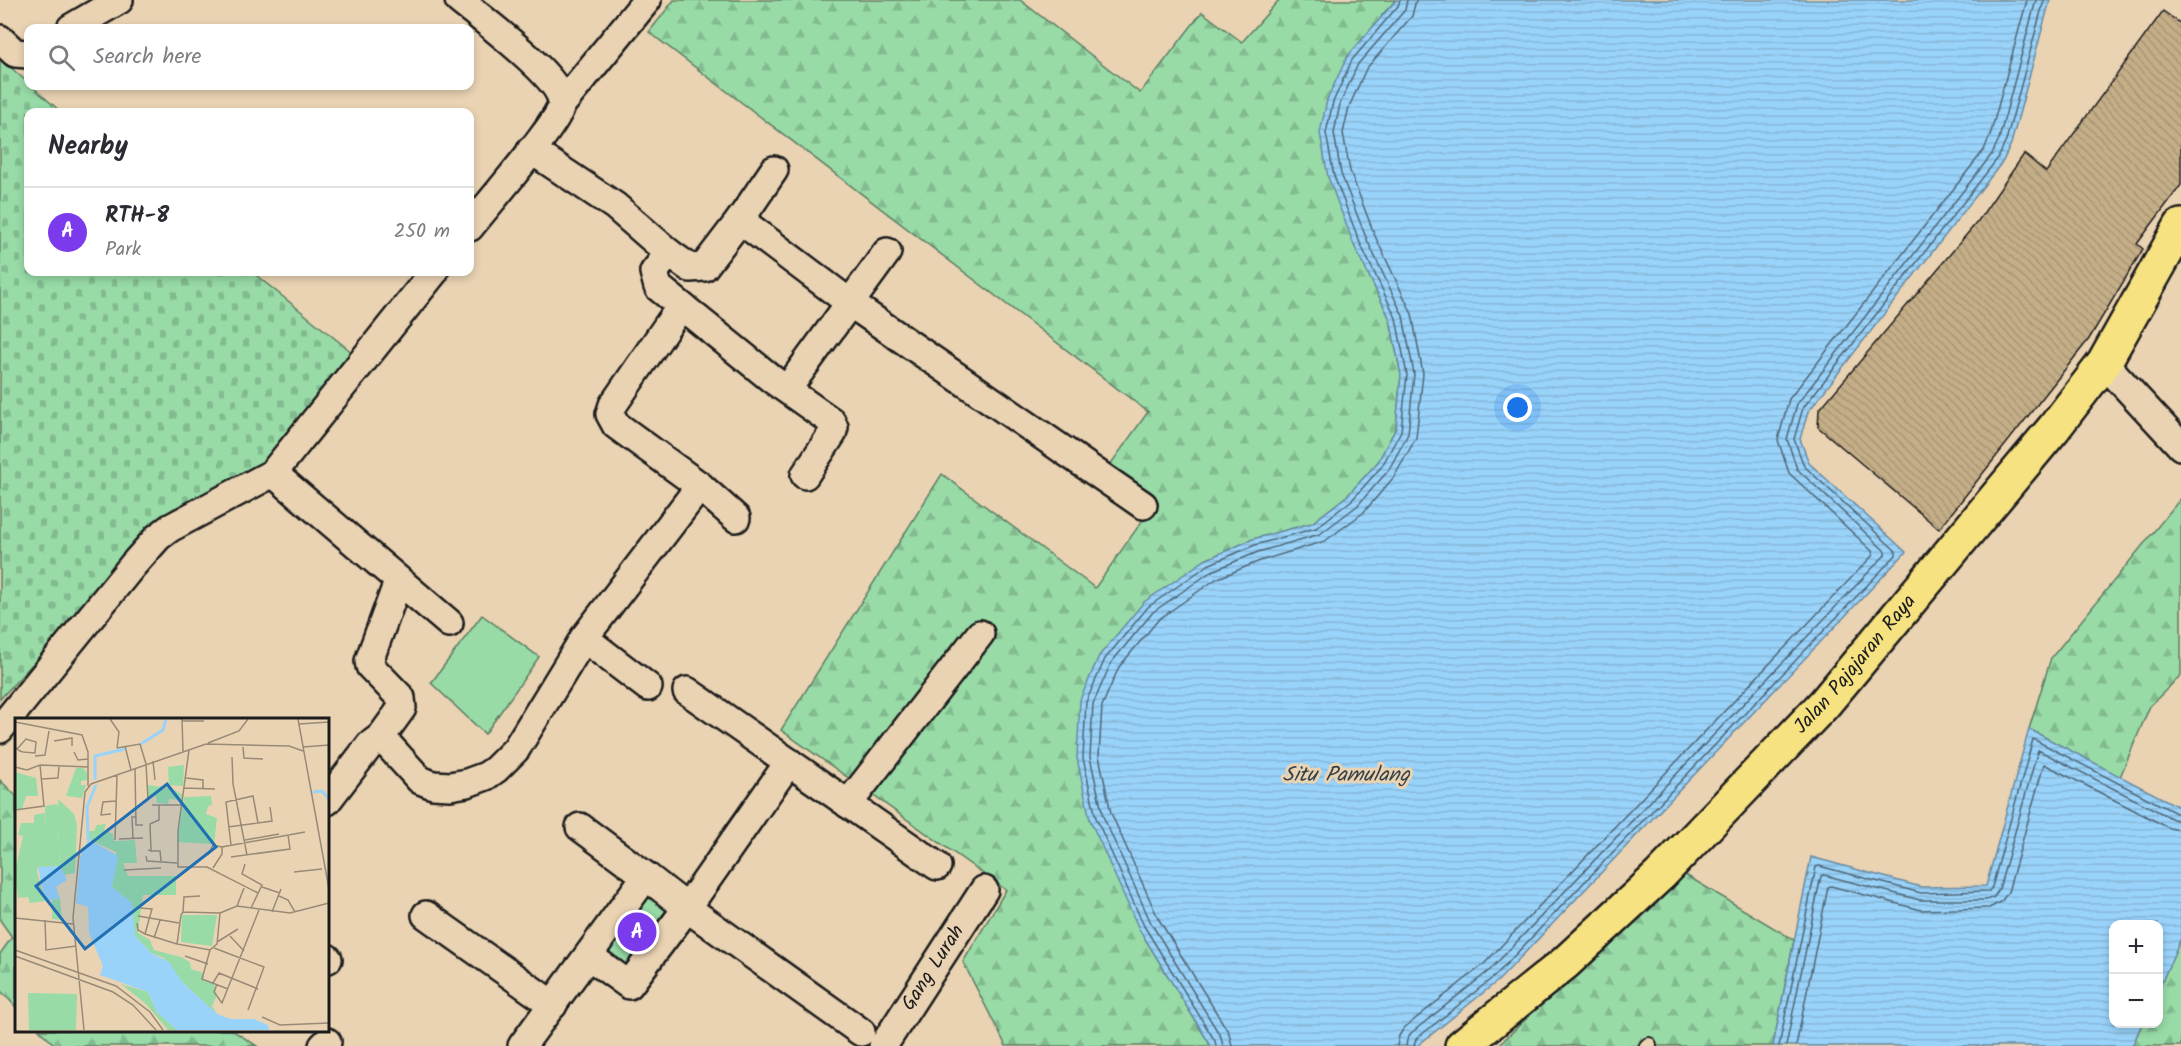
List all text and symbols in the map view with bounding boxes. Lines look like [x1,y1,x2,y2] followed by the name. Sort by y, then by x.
[24,24,474,90] search box
[93,40,201,75] text: Search here
[45,41,78,74] icon: search
[48,126,128,168] text: Nearby
[105,199,169,234] text: RTH-8
[61,216,74,248] text: A
[394,216,450,248] text: 250 m
[105,234,141,266] text: Park
[1503,393,1532,422] your location
[1786,588,1925,742] street label: Jalan Pajajaran Raya
[15,718,328,1031] inset map
[1282,759,1411,792] water label: Situ Pamulang
[618,910,656,954] pin: A
[894,918,973,1017] street label: Gang Lurah
[2109,920,2163,1028] map controls
[2109,920,2163,974] button: +
[2109,974,2163,1028] button: −

